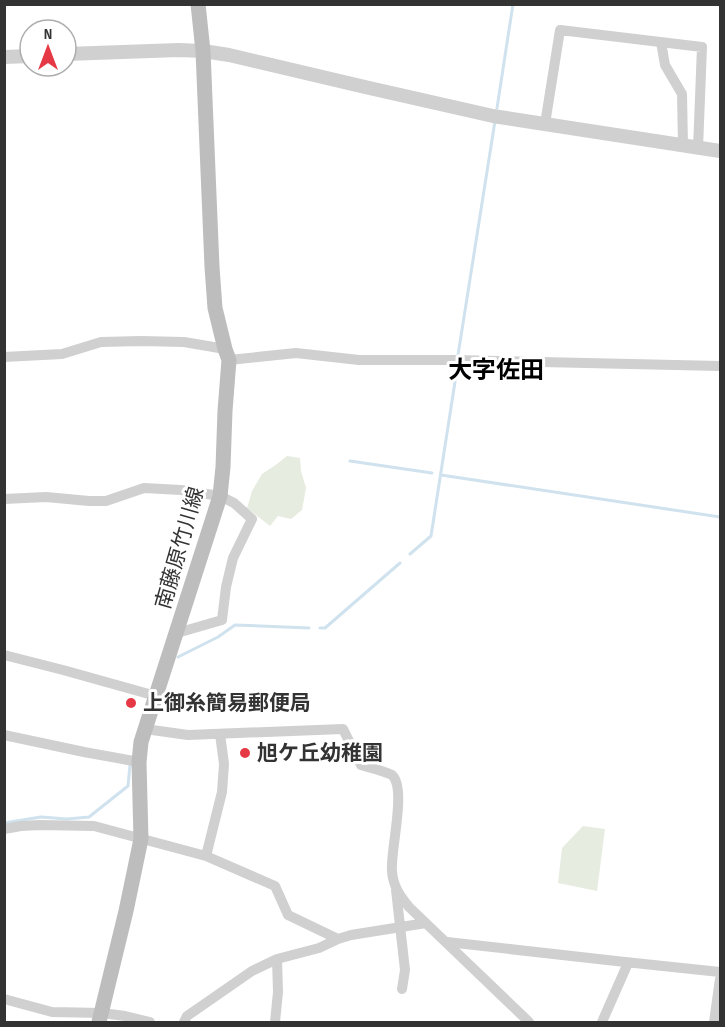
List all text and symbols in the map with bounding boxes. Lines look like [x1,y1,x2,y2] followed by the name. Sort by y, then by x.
[18,18,78,78] north arrow
[44,25,52,44] text: N
[448,356,544,385] district label: 大字佐田
[151,484,209,612] street label: 南藤原竹川線
[143,691,311,716] place label: 上御糸簡易郵便局
[124,696,138,710] marker: 上御糸簡易郵便局
[257,741,383,766] place label: 旭ケ丘幼稚園
[238,746,252,760] marker: 旭ケ丘幼稚園

